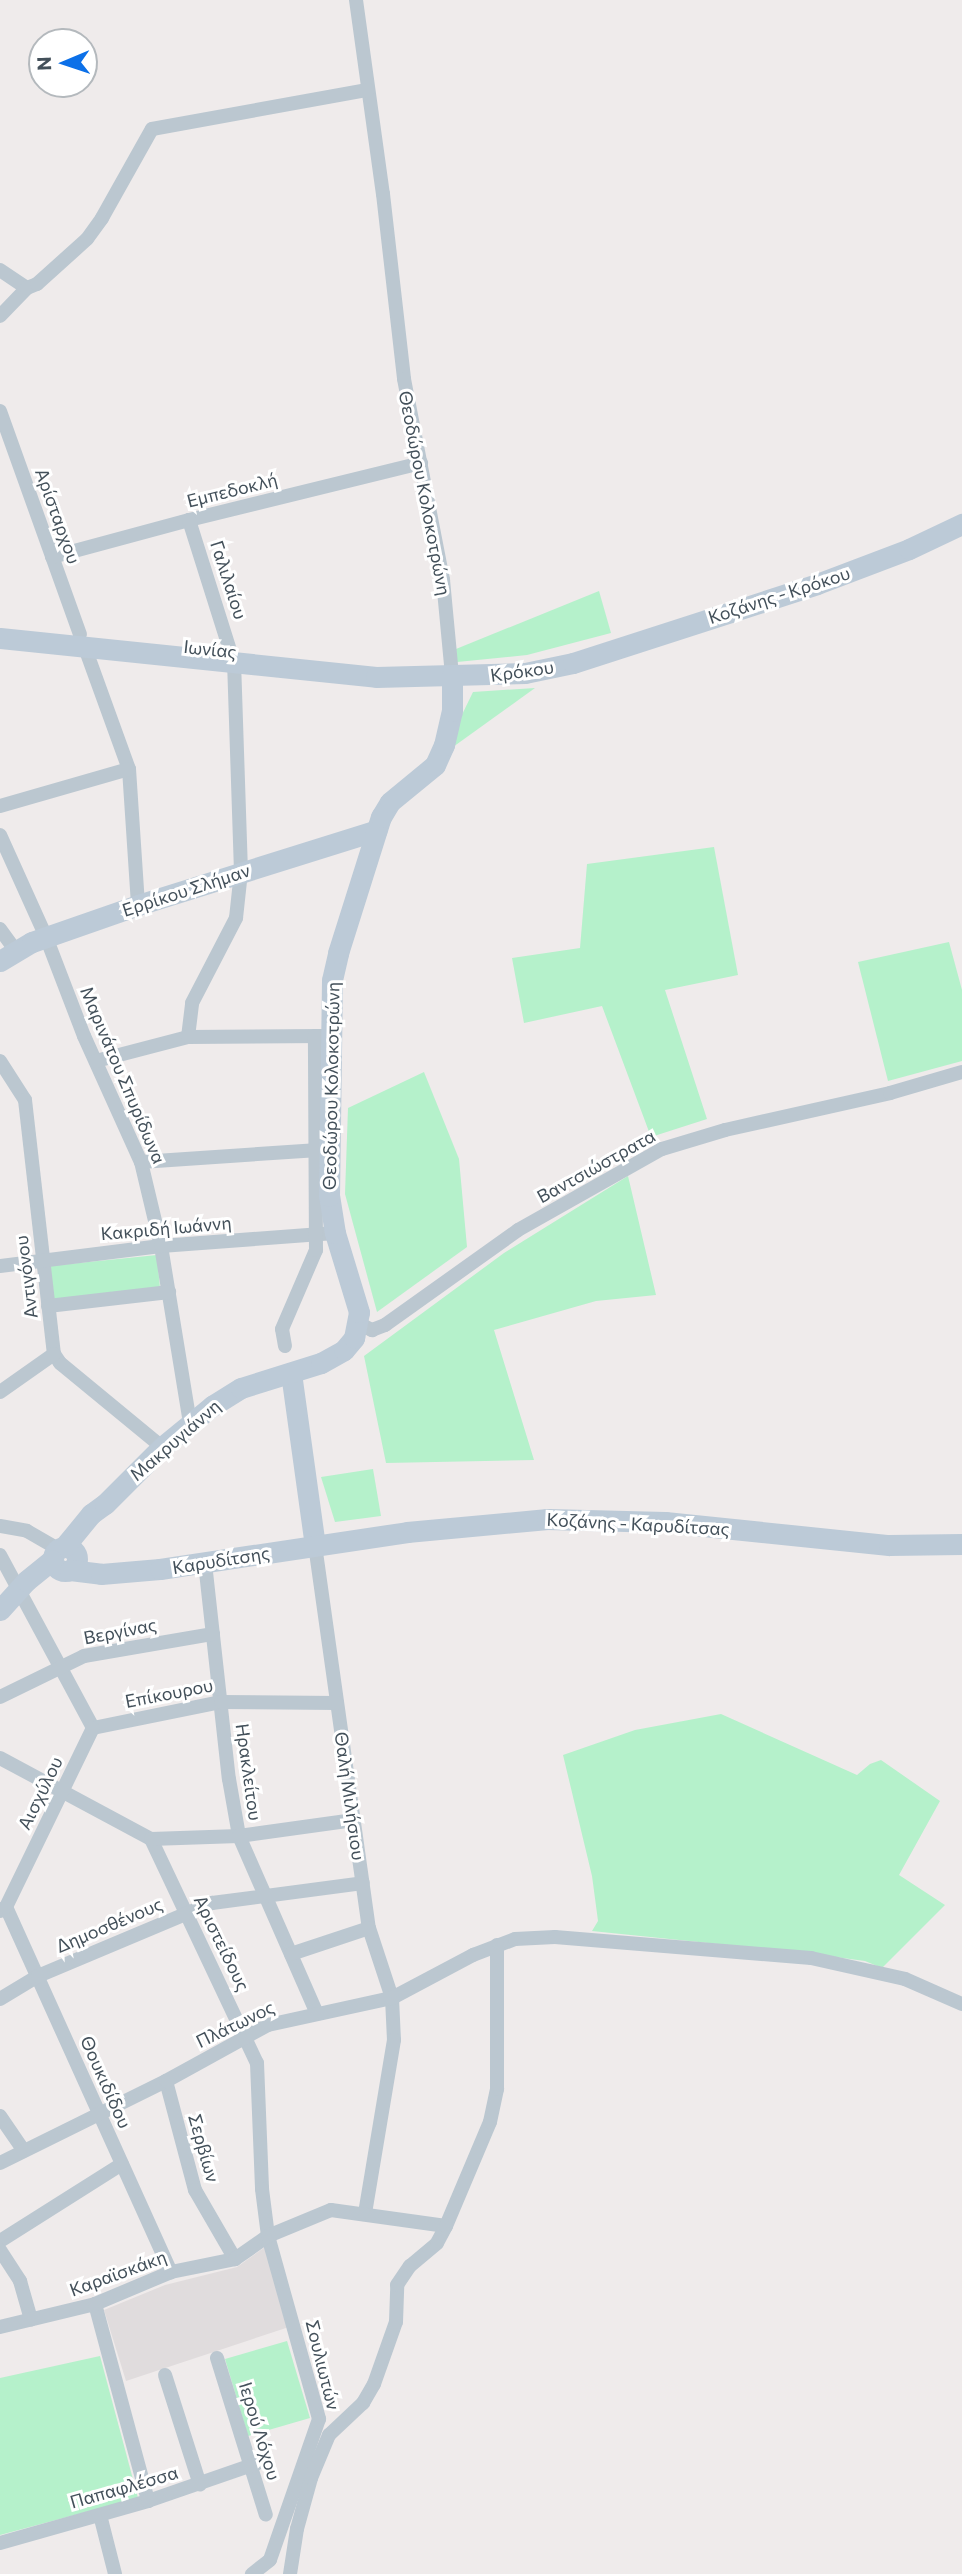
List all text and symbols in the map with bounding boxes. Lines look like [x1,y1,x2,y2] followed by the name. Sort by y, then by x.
[28,28,98,98] north arrow
[32,56,55,71] text: N
[395,389,455,597] street label: Θεοδώρου Κολοκοτρώνη
[31,465,85,567] street label: Αρίσταρχου
[185,468,279,512] street label: Εμπεδοκλή
[206,538,252,622] street label: Γαλιλαίου
[705,562,853,628] street label: Κοζάνης - Κρόκου
[183,635,237,663] street label: Ιωνίας
[489,656,555,686] street label: Κρόκου
[119,859,253,921] street label: Ερρίκου Σλήμαν
[318,982,344,1190] street label: Θεοδώρου Κολοκοτρώνη
[76,983,170,1167] street label: Μαρινάτου Σπυρίδωνα
[533,1125,659,1207] street label: Βαντσιώστρατα
[100,1212,232,1244] street label: Κακριδή Ιωάννη
[10,1234,42,1320] street label: Αντιγόνου
[125,1395,225,1485] street label: Μακρυγιάννη
[546,1508,730,1540] street label: Κοζάνης - Καρυδίτσας
[171,1542,271,1578] street label: Καρυδίτσης
[82,1613,158,1649] street label: Βεργίνας
[123,1674,215,1712] street label: Επίκουρου
[232,1722,266,1822] street label: Ηρακλείτου
[330,1730,370,1862] street label: Θαλή Μιλήσιου
[13,1753,67,1833] street label: Αισχύλου
[190,1892,254,1994] street label: Αριστείδους
[52,1893,166,1957] street label: Δημοσθένους
[192,1996,278,2052] street label: Πλάτωνος
[76,2032,136,2132] street label: Θουκιδίδου
[184,2111,224,2185] street label: Σερβίων
[67,2245,169,2301] street label: Καραϊσκάκη
[301,2318,345,2412] street label: Σουλιωτών
[235,2379,285,2483] street label: Ιερού Λόχου
[68,2461,180,2513] street label: Παπαφλέσσα

